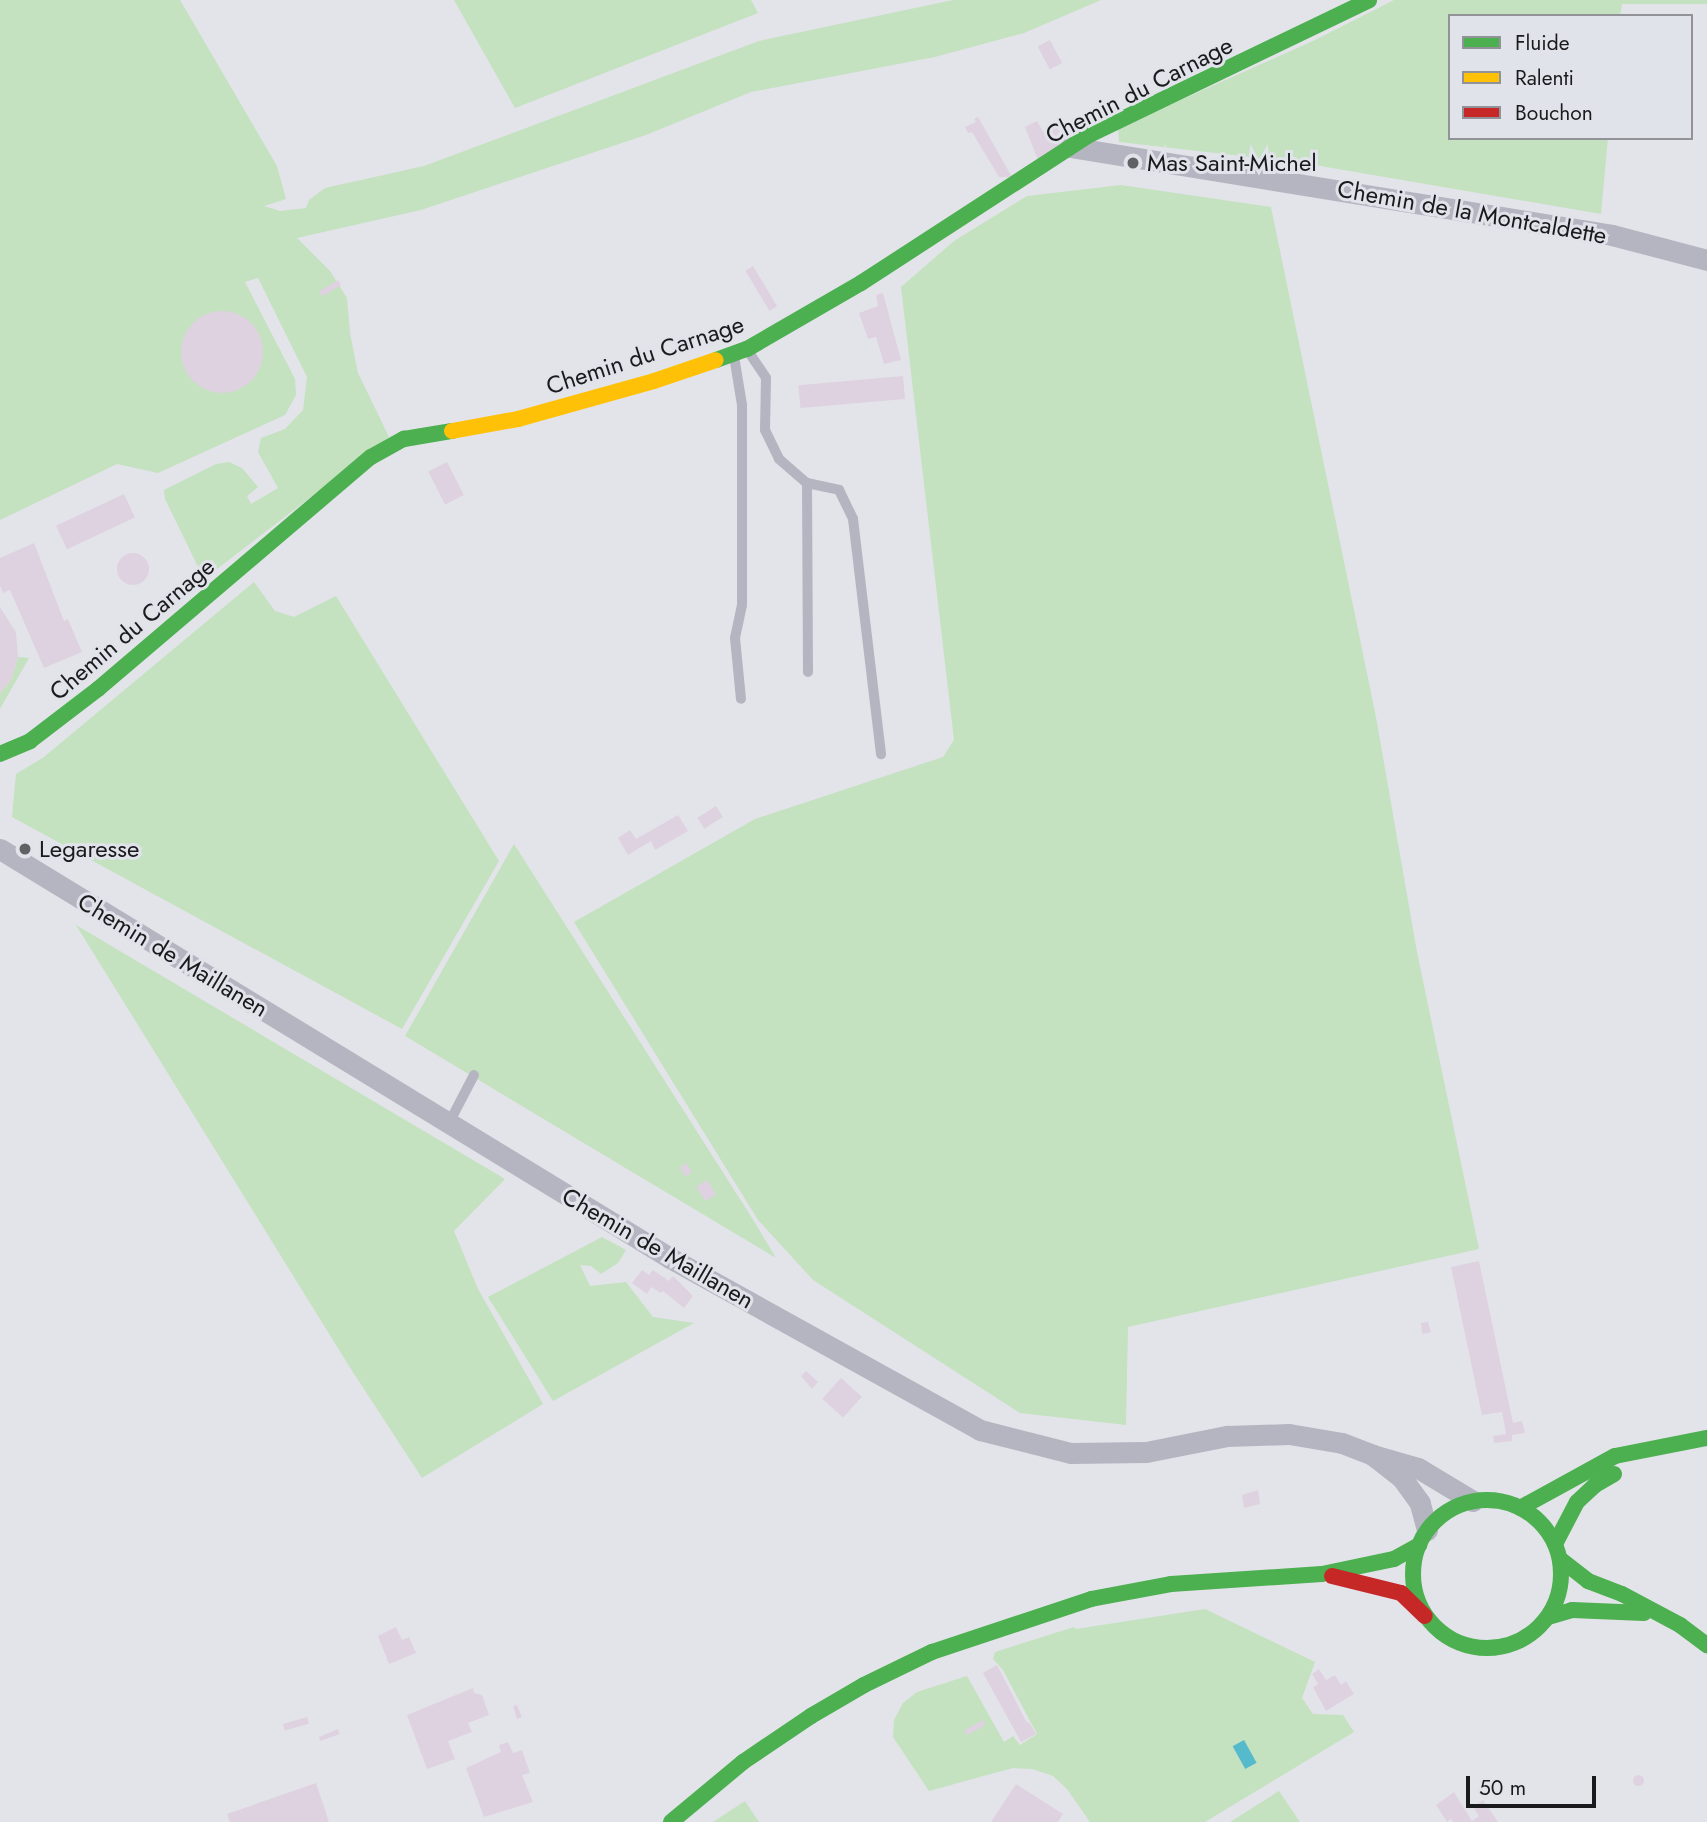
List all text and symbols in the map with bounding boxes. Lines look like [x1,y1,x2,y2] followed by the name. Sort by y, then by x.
[1448,14,1693,140] legend
[1515,28,1570,58] text: Fluide
[1041,30,1237,150] street label: Chemin du Carnage
[1515,63,1574,93] text: Ralenti
[1515,98,1593,128] text: Bouchon
[1147,149,1317,177] place label: Mas Saint-Michel
[1125,155,1141,171] marker: Mas Saint-Michel
[1335,174,1609,250] street label: Chemin de la Montcaldette
[543,309,747,401] street label: Chemin du Carnage
[44,552,220,706] street label: Chemin du Carnage
[39,835,139,863] place label: Legaresse
[17,841,33,857] marker: Legaresse
[73,887,273,1023] street label: Chemin de Maillanen
[557,1181,759,1315] street label: Chemin de Maillanen
[1469,1762,1598,1806] scale bar
[1479,1773,1526,1803] text: 50 m

